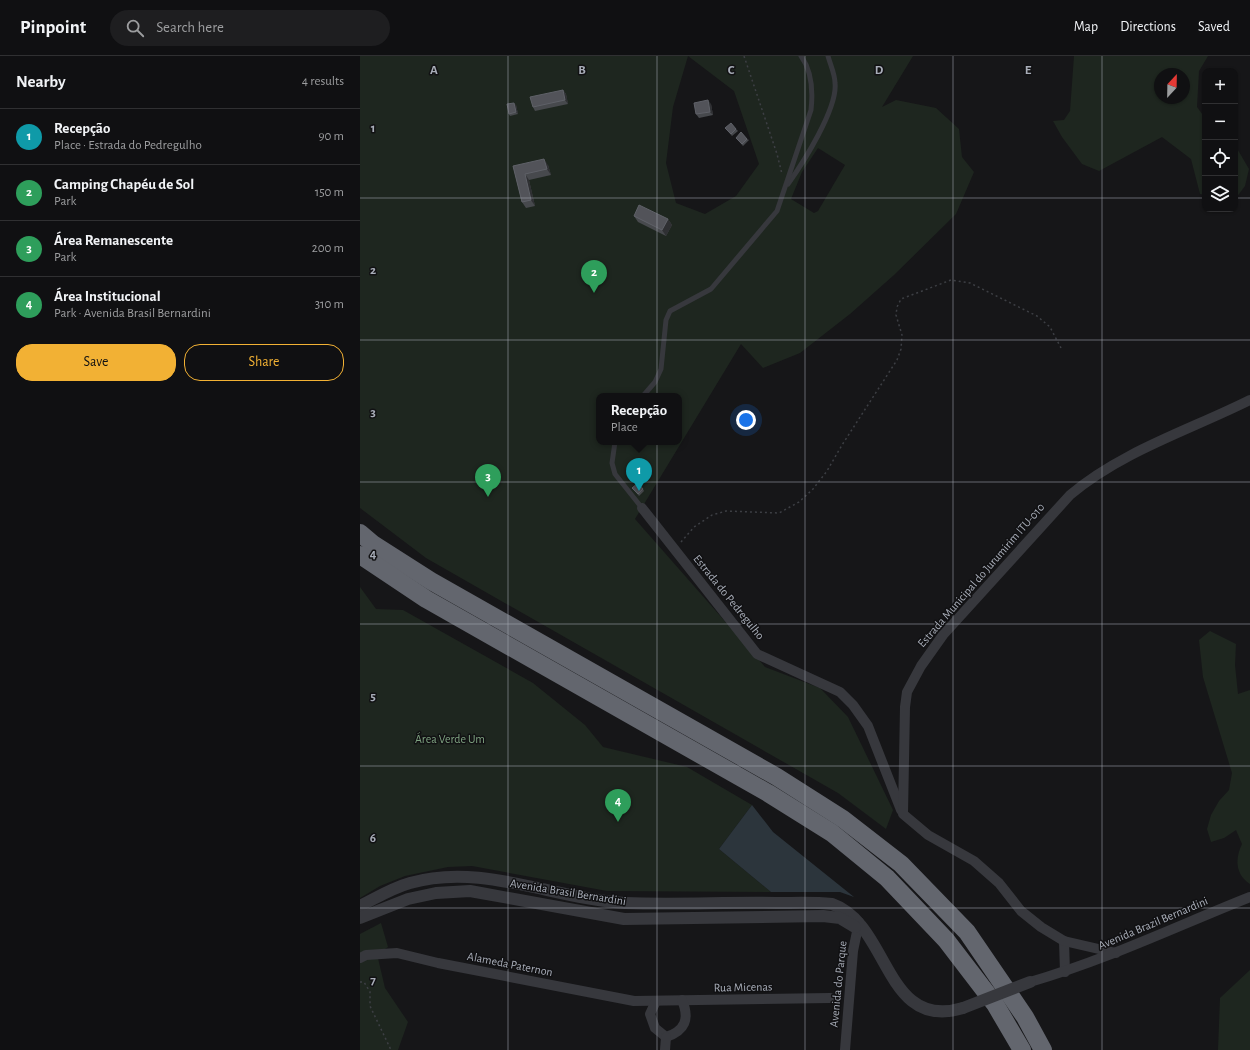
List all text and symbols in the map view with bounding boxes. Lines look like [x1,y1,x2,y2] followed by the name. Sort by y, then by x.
[110,10,390,46] search box
[124,17,146,39] icon: search
[20,18,86,37] text: Pinpoint
[156,20,224,35] text: Search here
[1074,20,1098,34] text: Map
[1120,20,1176,34] text: Directions
[1198,20,1230,34] text: Saved
[430,64,438,77] text: A
[578,64,586,77] text: B
[728,64,735,77] text: C
[875,64,884,77] text: D
[1025,64,1032,77] text: E
[1154,68,1190,104] north arrow
[1202,68,1238,212] map controls
[1202,68,1238,104] button: +
[16,73,66,90] text: Nearby
[302,75,344,88] text: 4 results
[1202,104,1238,140] button: −
[54,121,110,136] text: Recepção
[371,122,375,135] text: 1
[27,130,31,143] text: 1
[318,130,344,143] text: 90 m
[54,139,202,152] text: Place · Estrada do Pedregulho
[1202,140,1238,176] button: locate
[1202,176,1238,212] button: layers
[54,177,194,192] text: Camping Chapéu de Sol
[26,186,32,199] text: 2
[315,186,344,199] text: 150 m
[54,195,76,208] text: Park
[54,233,173,248] text: Área Remanescente
[26,242,32,255] text: 3
[312,242,344,255] text: 200 m
[54,251,76,264] text: Park
[581,260,607,293] pin: 2
[370,264,376,277] text: 2
[54,289,161,304] text: Área Institucional
[26,298,32,311] text: 4
[315,298,344,311] text: 310 m
[54,307,211,320] text: Park · Avenida Brasil Bernardini
[16,344,176,381] button: Save
[184,344,344,381] button: Share
[596,393,682,445] popup
[611,403,667,418] text: Recepção
[370,406,376,419] text: 3
[736,410,756,430] your location
[611,421,638,434] text: Place
[626,458,652,491] pin: 1
[475,464,501,497] pin: 3
[915,501,1047,649] street label: Estrada Municipal do Jurumirim ITU-010
[370,548,377,561] text: 4
[691,552,767,642] street label: Estrada do Pedregulho
[370,690,376,703] text: 5
[415,732,485,745] park label: Área Verde Um
[605,789,631,822] pin: 4
[370,832,376,845] text: 6
[509,877,627,907] street label: Avenida Brasil Bernardini
[1096,894,1210,952] street label: Avenida Brazil Bernardini
[827,940,849,1028] street label: Avenida do Parque
[466,950,554,978] street label: Alameda Paternon
[370,974,376,987] text: 7
[714,980,772,994] street label: Rua Micenas

